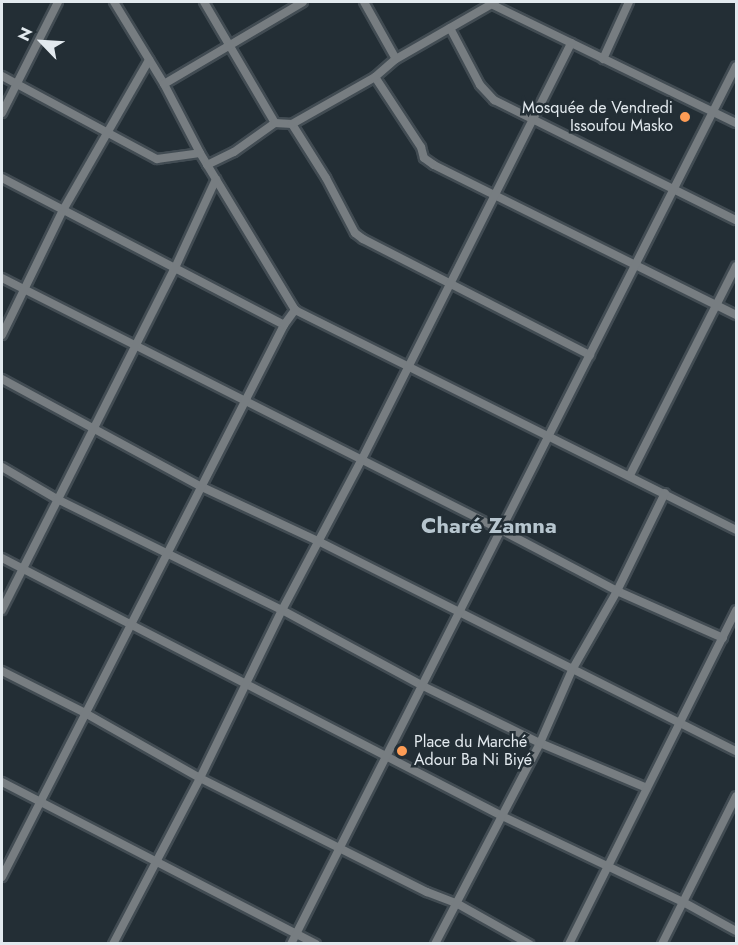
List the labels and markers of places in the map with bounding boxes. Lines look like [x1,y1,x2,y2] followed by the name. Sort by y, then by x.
[522,98,673,136] place label: Mosquée de Vendredi Issoufou Masko
[678,110,692,124] marker: Mosquée de Vendredi Issoufou Masko
[414,732,532,770] place label: Place du Marché Adour Ba Ni Biyé
[395,744,409,758] marker: Place du Marché Adour Ba Ni Biyé

